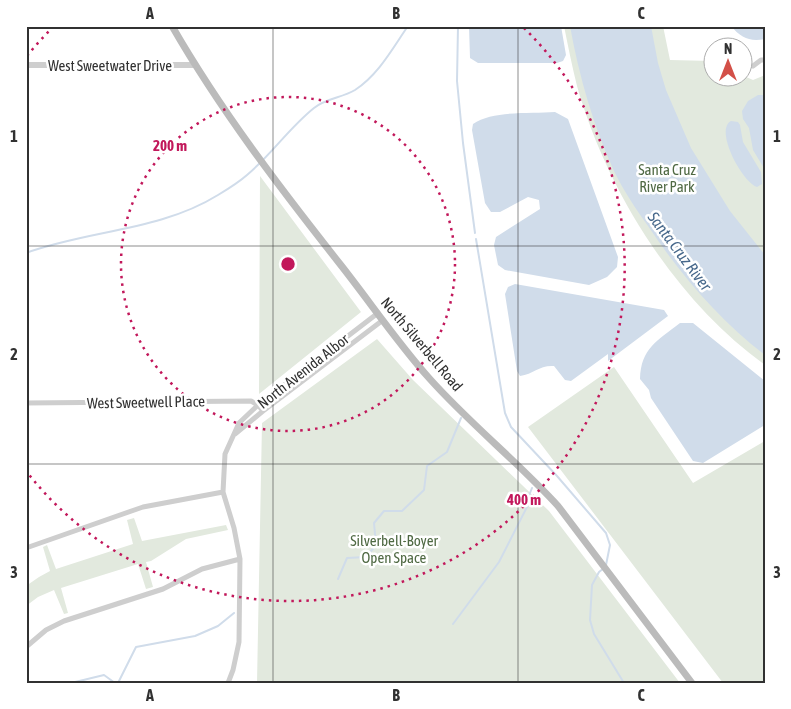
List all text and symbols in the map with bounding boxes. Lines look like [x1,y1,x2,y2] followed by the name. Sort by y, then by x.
[145,4,154,22] text: A
[392,4,400,22] text: B
[637,4,645,22] text: C
[704,38,754,88] north arrow
[724,41,732,57] text: N
[48,57,172,74] street label: West Sweetwater Drive
[10,127,18,145] text: 1
[773,127,781,145] text: 1
[153,137,187,154] text: 200 m
[638,161,696,195] park label: Santa Cruz River Park
[644,207,716,295] water label: Santa Cruz River
[279,255,297,273] centre of rings
[378,294,466,394] street label: North Silverbell Road
[254,330,352,412] street label: North Avenida Albor
[10,345,18,363] text: 2
[773,345,781,363] text: 2
[87,392,205,412] street label: West Sweetwell Place
[506,491,541,508] text: 400 m
[350,532,438,566] park label: Silverbell-Boyer Open Space
[10,563,18,581] text: 3
[773,563,781,581] text: 3
[145,686,154,704] text: A
[392,686,400,704] text: B
[637,686,645,704] text: C

